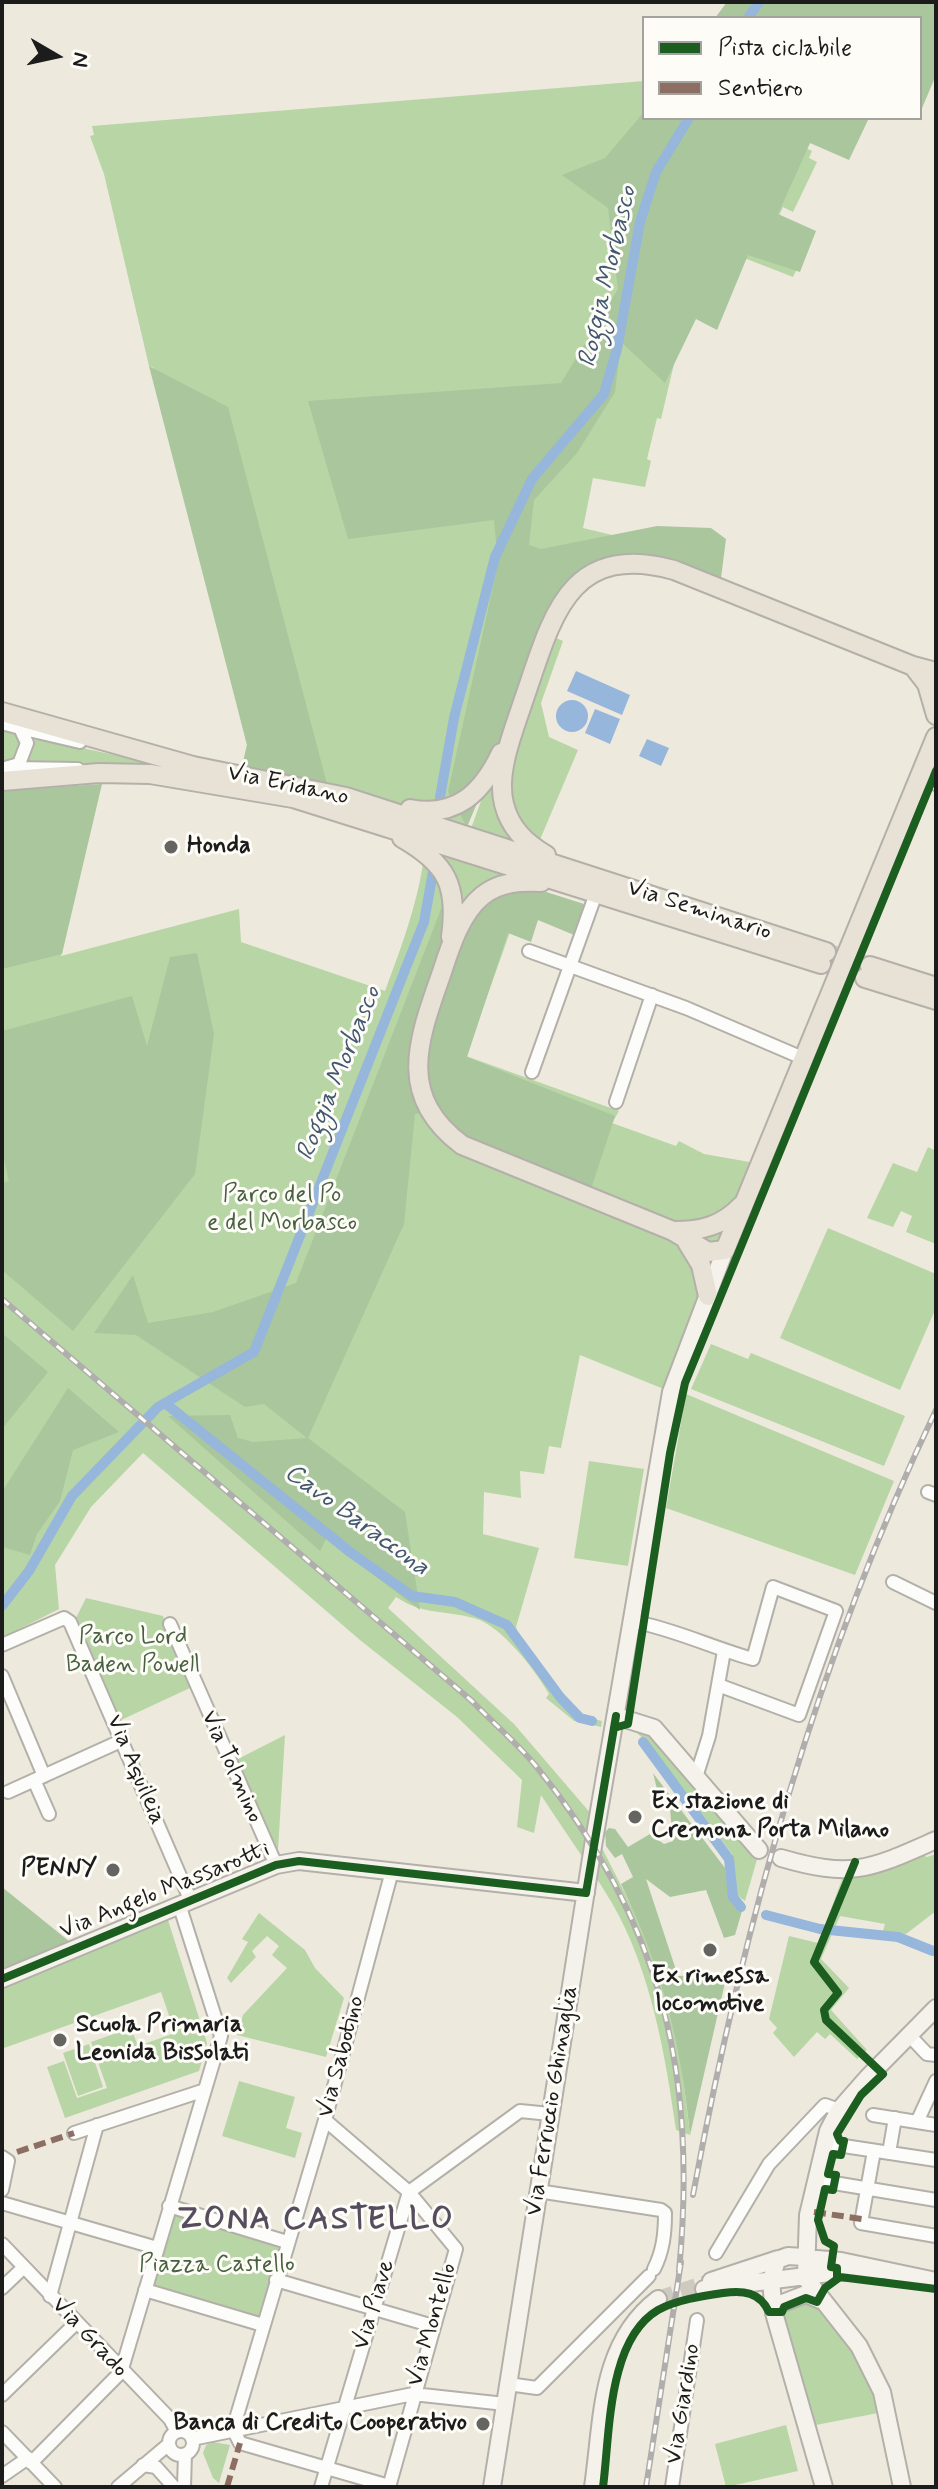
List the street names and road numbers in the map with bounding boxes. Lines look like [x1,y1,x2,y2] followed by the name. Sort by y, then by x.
[225,759,351,813] street label: Via Eridano
[623,874,775,948] street label: Via Seminario
[193,1706,269,1828] street label: Via Tolmino
[99,1711,171,1829] street label: Via Aquileia
[56,1836,274,1946] street label: Via Angelo Massarotti
[521,1984,585,2218] street label: Via Ferruccio Ghinaglia
[312,1993,372,2121] street label: Via Sabotino
[348,2256,402,2354] street label: Via Piave
[402,2260,464,2390] street label: Via Montello
[45,2292,133,2384] street label: Via Grado
[660,2341,708,2467] street label: Via Giardino

